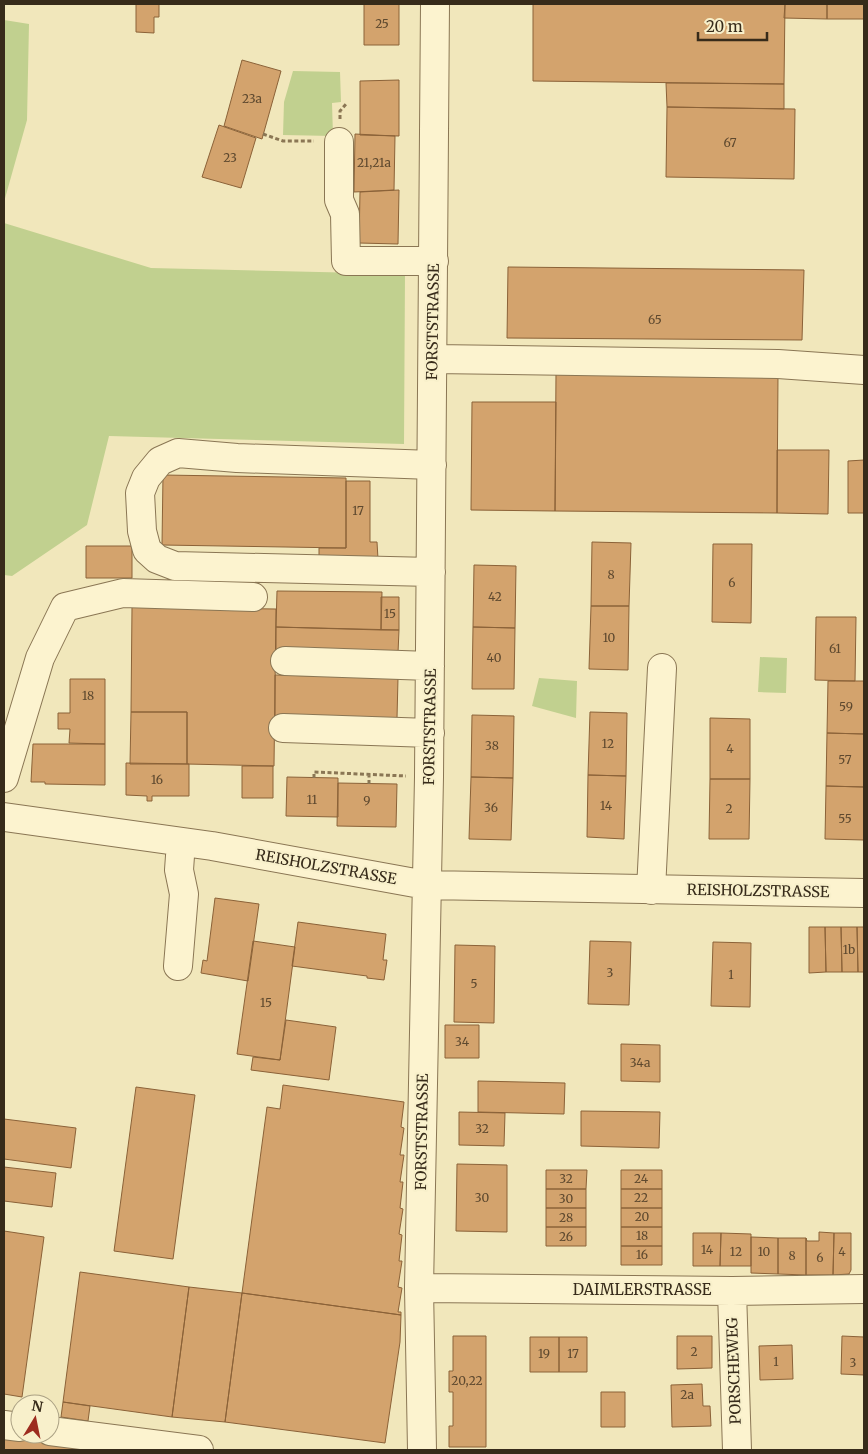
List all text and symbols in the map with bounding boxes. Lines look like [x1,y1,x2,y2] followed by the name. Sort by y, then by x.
[698,10,767,42] scale bar
[375,16,389,31] house number: 25
[706,17,743,36] text: 20 m
[242,91,263,106] house number: 23a
[723,135,737,150] house number: 67
[223,150,237,165] house number: 23
[357,155,392,170] house number: 21,21a
[422,263,443,381] street label: FORSTSTRASSE
[648,312,662,327] house number: 65
[352,503,364,518] house number: 17
[607,567,615,582] house number: 8
[728,575,736,590] house number: 6
[488,589,502,604] house number: 42
[384,606,396,621] house number: 15
[603,630,616,645] house number: 10
[829,641,841,656] house number: 61
[487,650,502,665] house number: 40
[419,668,440,786] street label: FORSTSTRASSE
[82,688,94,703] house number: 18
[839,699,853,714] house number: 59
[602,736,614,751] house number: 12
[485,738,499,753] house number: 38
[726,741,734,756] house number: 4
[838,752,852,767] house number: 57
[151,772,163,787] house number: 16
[307,792,318,807] house number: 11
[363,793,371,808] house number: 9
[600,798,613,813] house number: 14
[484,800,498,815] house number: 36
[725,801,733,816] house number: 2
[838,811,852,826] house number: 55
[254,845,399,888] street label: REISHOLZSTRASSE
[686,880,830,901] street label: REISHOLZSTRASSE
[843,942,855,957] house number: 1b
[607,965,614,980] house number: 3
[728,967,734,982] house number: 1
[470,976,478,991] house number: 5
[260,995,272,1010] house number: 15
[455,1034,470,1049] house number: 34
[630,1055,651,1070] house number: 34a
[411,1073,432,1191] street label: FORSTSTRASSE
[475,1121,489,1136] house number: 32
[559,1171,573,1186] house number: 32
[634,1171,649,1186] house number: 24
[475,1190,489,1205] house number: 30
[634,1190,648,1205] house number: 22
[559,1191,573,1206] house number: 30
[635,1209,650,1224] house number: 20
[559,1210,573,1225] house number: 28
[636,1228,648,1243] house number: 18
[559,1229,573,1244] house number: 26
[701,1242,714,1257] house number: 14
[730,1244,742,1259] house number: 12
[758,1244,771,1259] house number: 10
[838,1244,846,1259] house number: 4
[636,1247,648,1262] house number: 16
[788,1248,796,1263] house number: 8
[816,1250,824,1265] house number: 6
[573,1280,712,1299] street label: DAIMLERSTRASSE
[722,1317,745,1425] street label: PORSCHEWEG
[690,1344,698,1359] house number: 2
[538,1346,550,1361] house number: 19
[567,1346,579,1361] house number: 17
[773,1354,779,1369] house number: 1
[850,1355,857,1370] house number: 3
[451,1373,483,1388] house number: 20,22
[680,1387,694,1402] house number: 2a
[10,1394,60,1444] north arrow
[30,1396,44,1416] text: N

